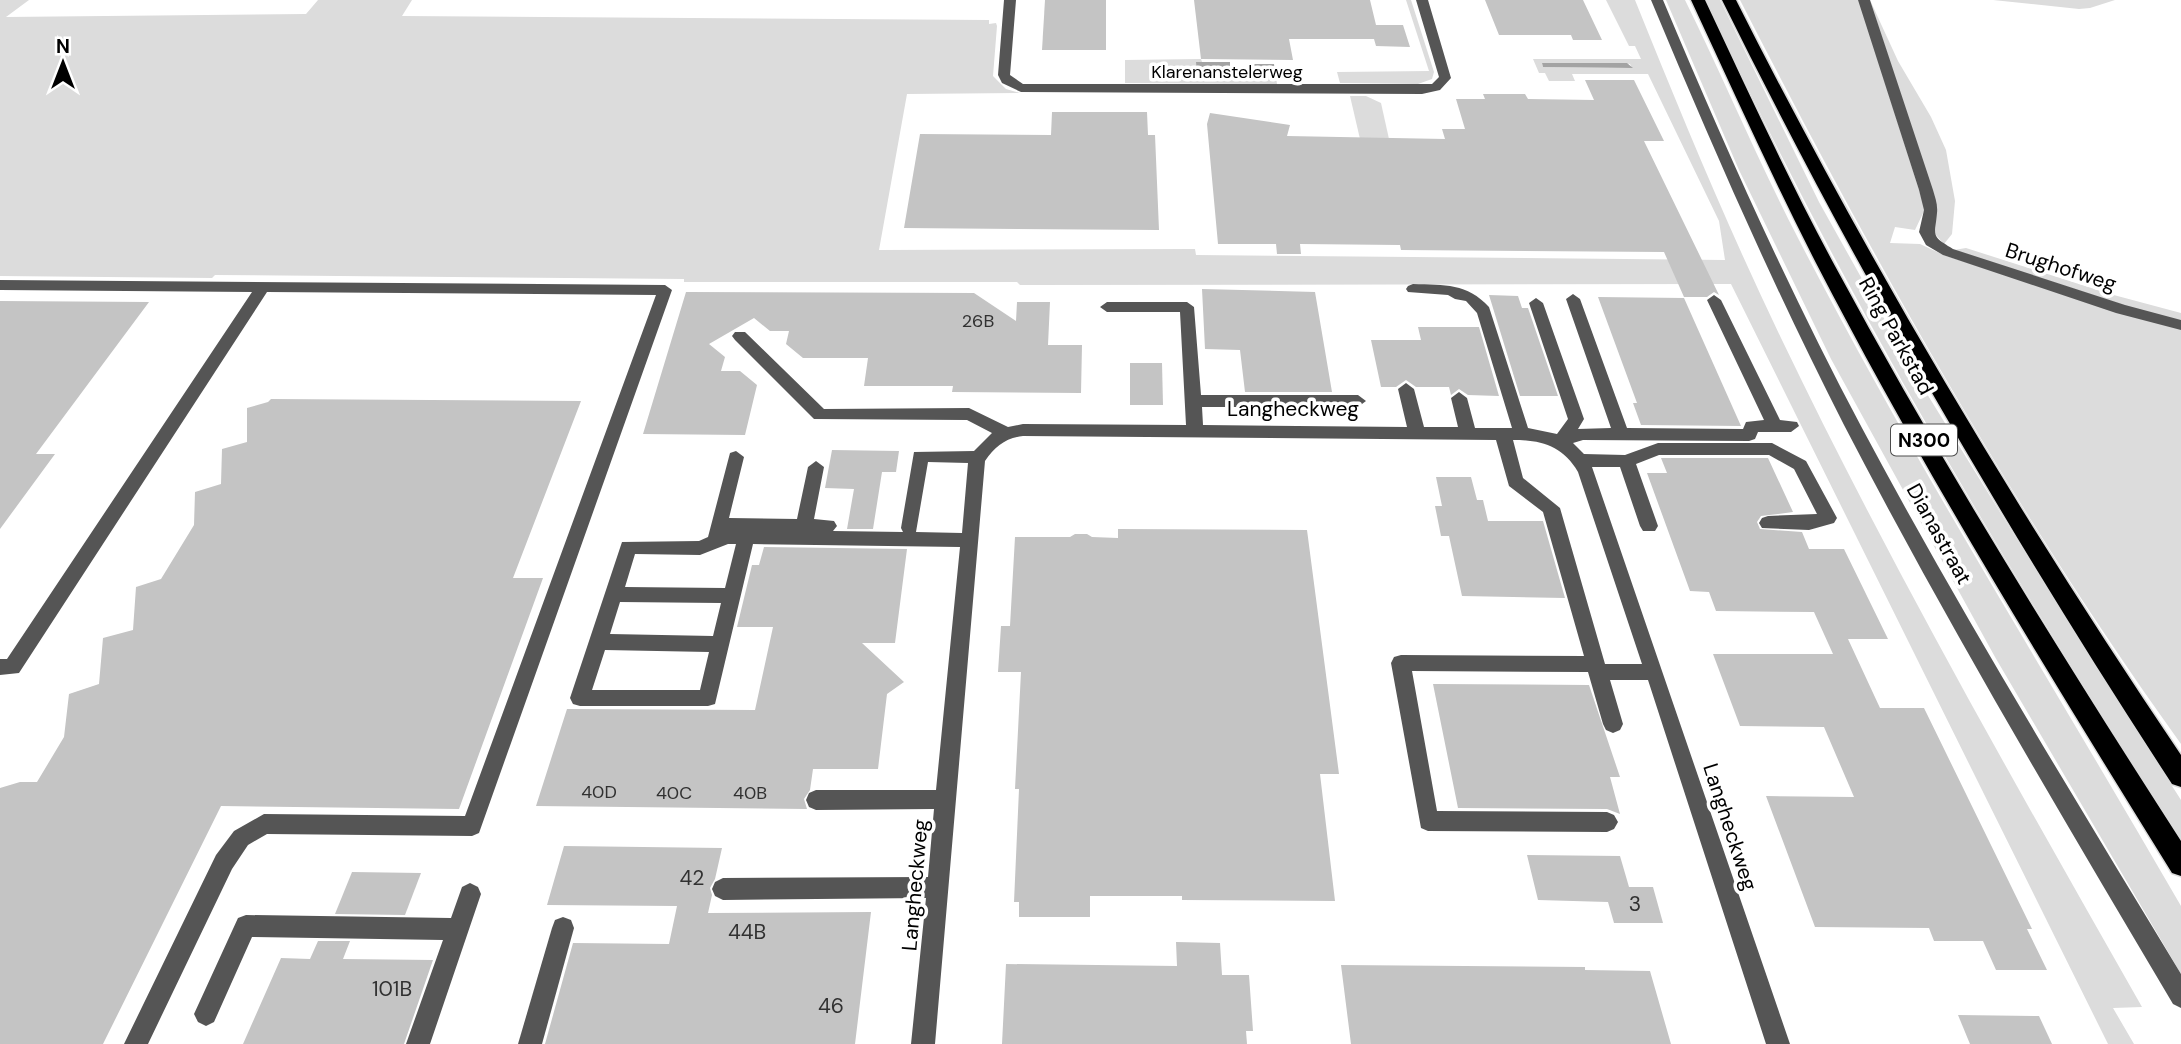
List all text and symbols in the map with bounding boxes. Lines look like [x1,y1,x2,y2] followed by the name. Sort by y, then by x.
[28,28,98,98] north arrow
[56,34,70,59] text: N
[1151,60,1303,84] street label: Klarenanstelerweg
[2002,236,2120,298] street label: Brughofweg
[1852,272,1940,400] street label: Ring Parkstad
[962,309,994,333] house number: 26B
[1227,395,1359,423] street label: Langheckweg
[1891,424,1957,456] road number: N300
[1900,479,1978,589] street label: Dianastraat
[1696,760,1764,894] street label: Langheckweg
[581,780,617,804] house number: 40D
[656,781,692,805] house number: 40C
[733,781,767,805] house number: 40B
[895,818,935,952] street label: Langheckweg
[680,864,704,892] house number: 42
[1629,890,1641,918] house number: 3
[728,918,766,946] house number: 44B
[372,975,412,1003] house number: 101B
[818,992,844,1020] house number: 46

